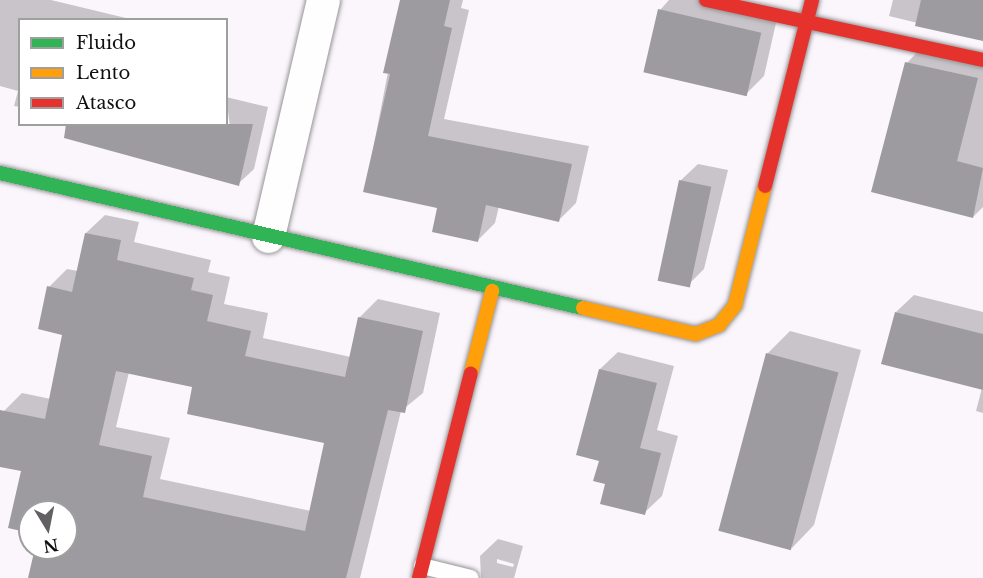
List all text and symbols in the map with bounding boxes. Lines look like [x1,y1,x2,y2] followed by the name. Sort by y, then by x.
[18,18,228,126] legend
[76,32,136,54] text: Fluido
[76,62,130,84] text: Lento
[76,92,136,114] text: Atasco
[18,500,78,560] north arrow
[42,535,60,557] text: N

